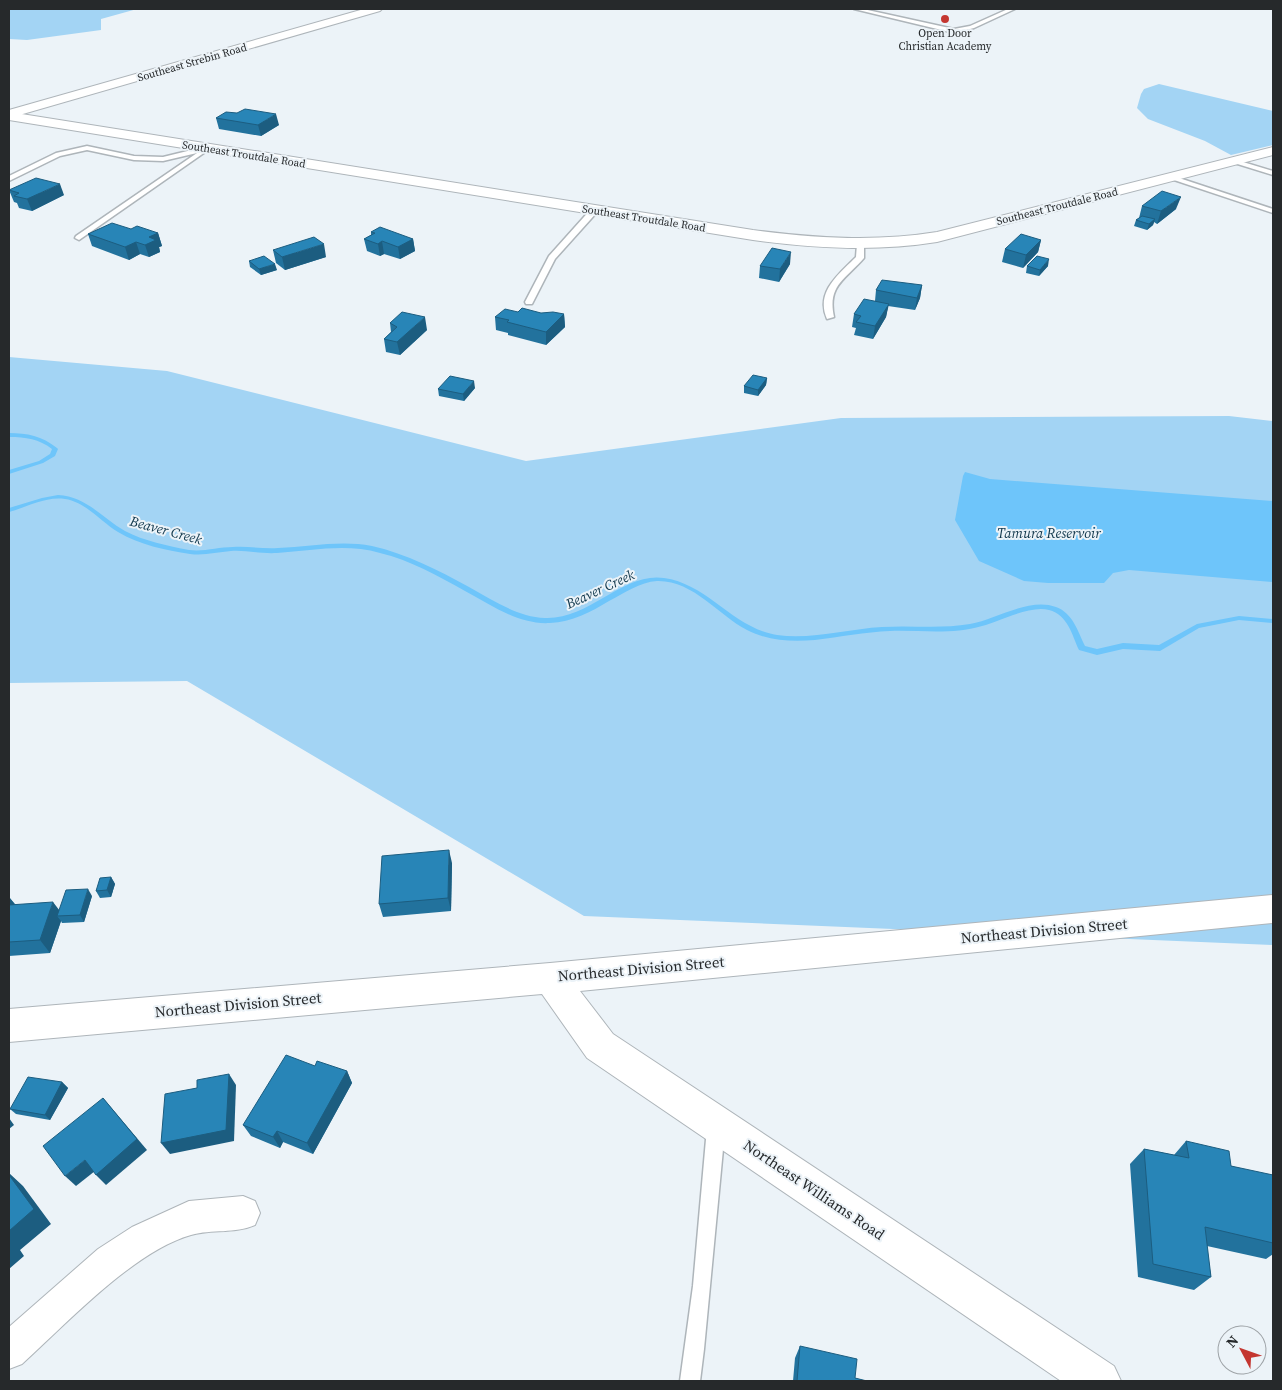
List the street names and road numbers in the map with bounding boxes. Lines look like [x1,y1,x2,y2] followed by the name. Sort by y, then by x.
[136,39,249,85] street label: Southeast Strebin Road
[181,137,307,172] street label: Southeast Troutdale Road
[995,184,1120,229] street label: Southeast Troutdale Road
[581,201,707,236] street label: Southeast Troutdale Road
[960,913,1128,948] street label: Northeast Division Street
[557,951,725,986] street label: Northeast Division Street
[154,987,322,1022] street label: Northeast Division Street
[740,1134,889,1245] street label: Northeast Williams Road

